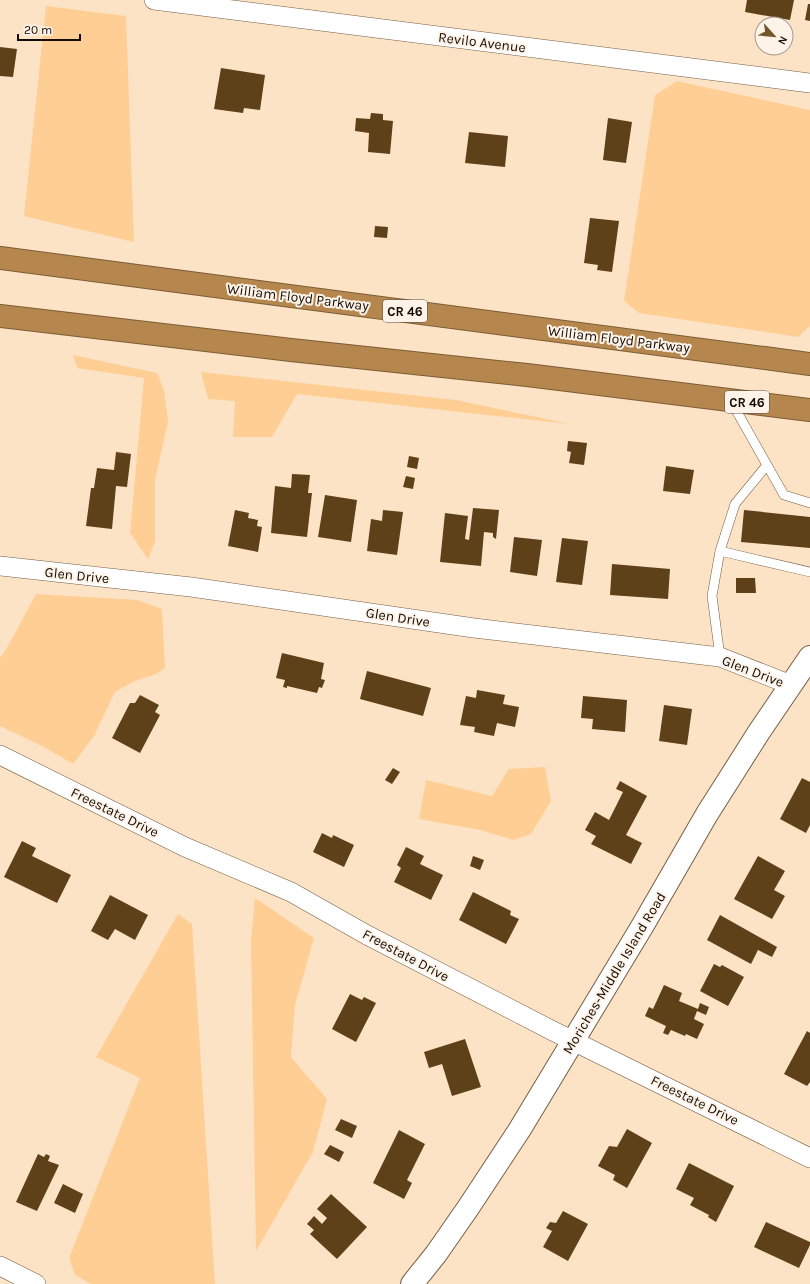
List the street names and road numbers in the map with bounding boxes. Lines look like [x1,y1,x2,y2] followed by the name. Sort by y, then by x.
[437,29,527,56] street label: Revilo Avenue
[226,280,370,315] street label: William Floyd Parkway
[383,300,427,322] road number: CR 46
[547,322,691,357] street label: William Floyd Parkway
[725,391,769,413] road number: CR 46
[44,564,110,587] street label: Glen Drive
[365,604,431,631] street label: Glen Drive
[720,652,786,691] street label: Glen Drive
[68,784,161,841] street label: Freestate Drive
[559,889,670,1057] street label: Moriches-Middle Island Road
[360,926,452,985] street label: Freestate Drive
[648,1072,741,1129] street label: Freestate Drive

